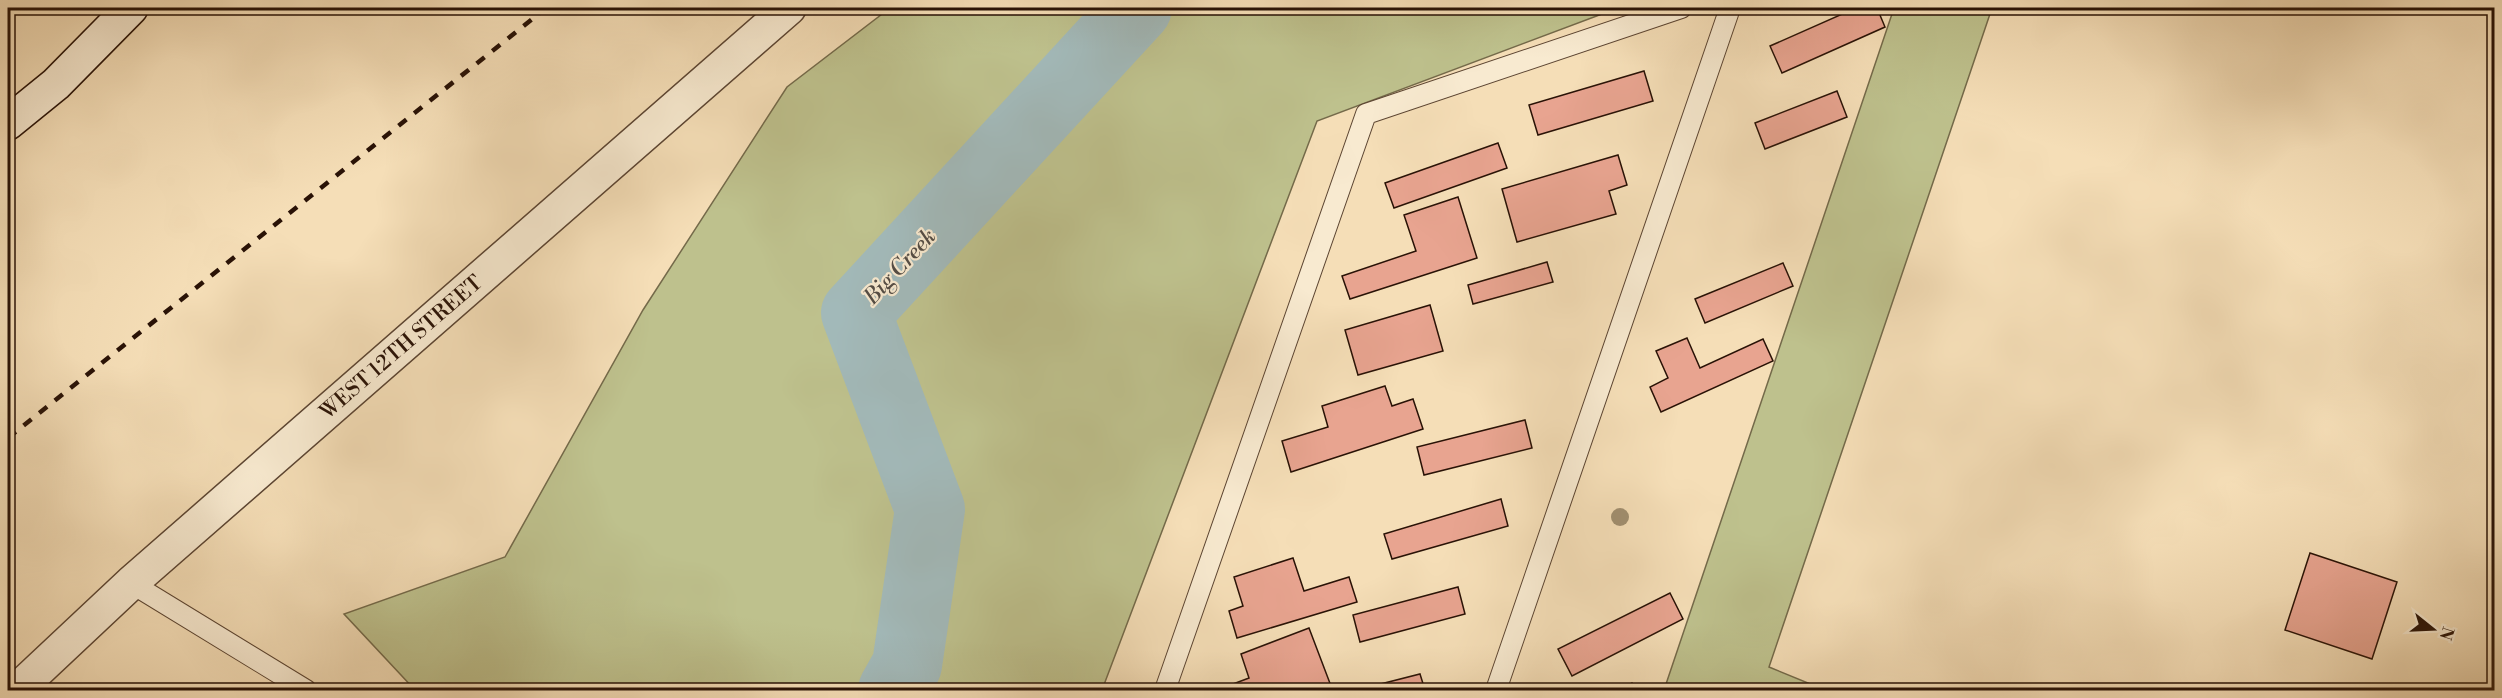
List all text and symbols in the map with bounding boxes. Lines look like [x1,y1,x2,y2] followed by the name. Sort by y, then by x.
[858,224,942,311] water label: Big Creek
[314,270,488,426] street label: WEST 12TH STREET
[2403,599,2463,659] north arrow
[2435,624,2458,643] text: N

